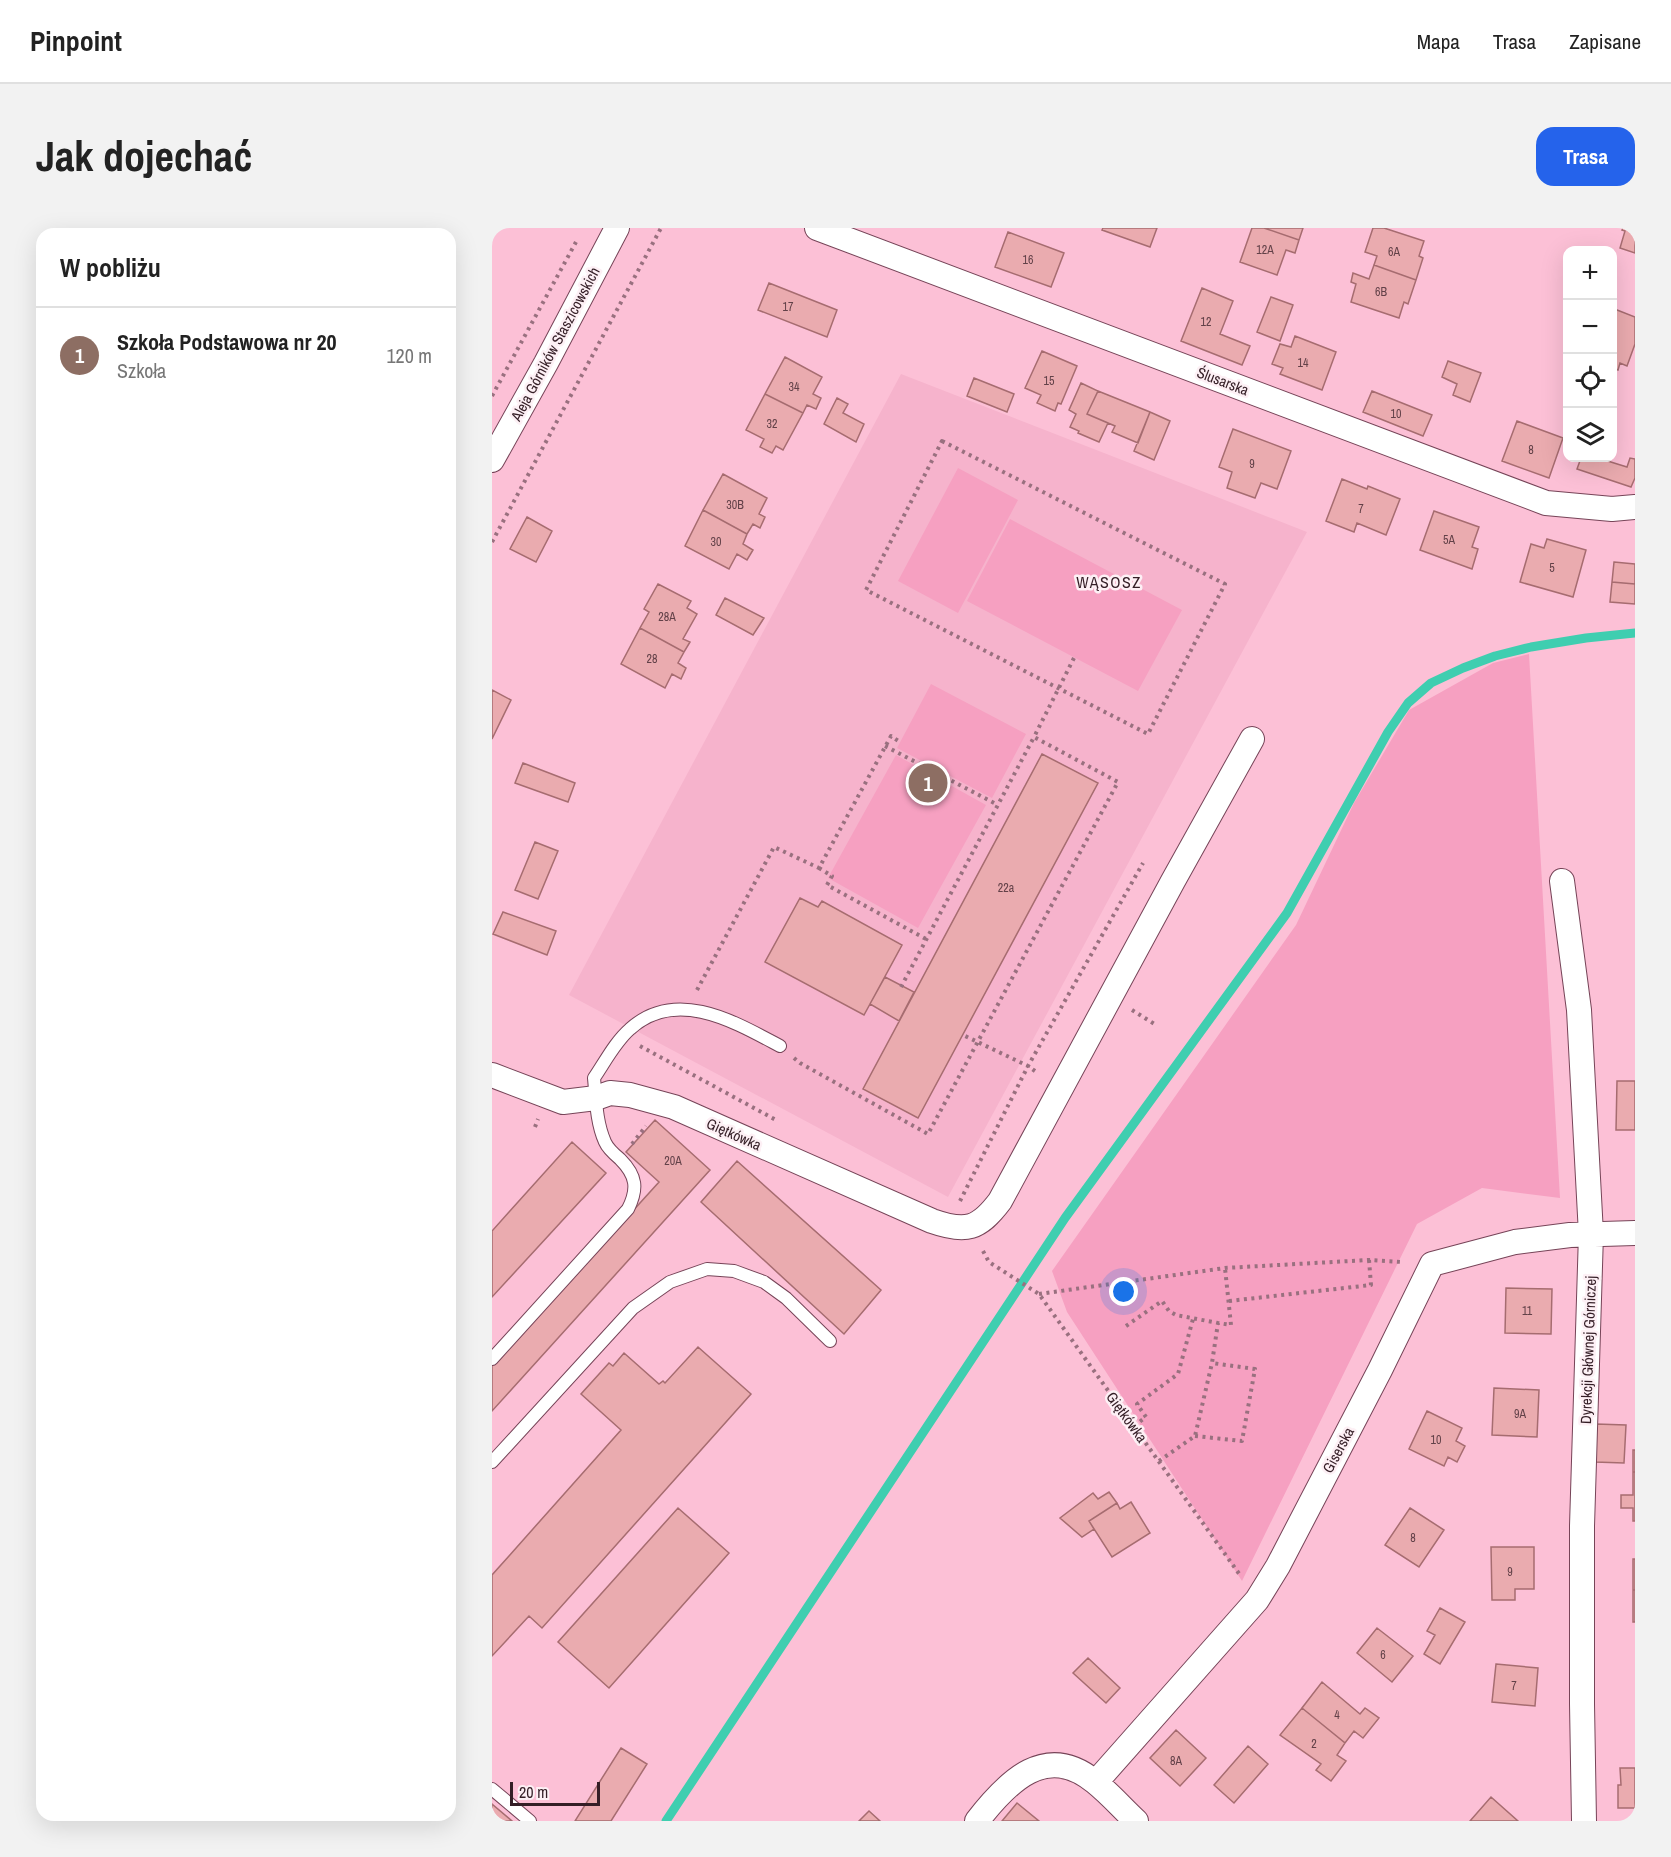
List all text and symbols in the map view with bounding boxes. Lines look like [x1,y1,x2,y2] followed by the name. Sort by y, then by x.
[30,22,122,60] text: Pinpoint
[1417,27,1460,56] text: Mapa
[1493,27,1536,56] text: Trasa
[1569,27,1641,56] text: Zapisane
[1536,127,1635,186] button: Trasa
[36,128,252,184] text: Jak dojechać
[1256,242,1274,258] house number: 12A
[1388,244,1400,260] house number: 6A
[1563,246,1617,462] map controls
[1563,246,1617,300] button: +
[60,250,161,285] text: W pobliżu
[1023,252,1033,268] house number: 16
[505,263,605,426] street label: Aleja Górników Staszicowskich
[1375,284,1387,300] house number: 6B
[783,299,794,315] house number: 17
[1563,300,1617,354] button: −
[1201,314,1211,330] house number: 12
[117,327,337,357] text: Szkoła Podstawowa nr 20
[75,342,84,369] text: 1
[386,342,432,369] text: 120 m
[1563,354,1617,408] button: locate
[1298,355,1309,371] house number: 14
[117,357,166,384] text: Szkoła
[1194,362,1252,401] street label: Ślusarska
[1044,373,1055,389] house number: 15
[789,379,800,395] house number: 34
[1391,406,1401,422] house number: 10
[1563,408,1617,462] button: layers
[767,416,777,432] house number: 32
[1528,442,1534,458] house number: 8
[1249,456,1255,472] house number: 9
[726,497,744,513] house number: 30B
[1358,501,1364,517] house number: 7
[1443,532,1455,548] house number: 5A
[711,534,721,550] house number: 30
[1549,560,1555,576] house number: 5
[1076,571,1142,593] district label: WĄSOSZ
[658,609,676,625] house number: 28A
[647,651,657,667] house number: 28
[908,760,948,806] pin: 1
[998,880,1015,896] house number: 22a
[703,1113,765,1155] street label: Giętkówka
[664,1153,682,1169] house number: 20A
[1575,1276,1601,1424] street label: Dyrekcji Głównej Górniczej
[1109,1277,1138,1306] your location
[1522,1303,1533,1319] house number: 11
[1101,1387,1153,1447] street label: Giętkówka
[1514,1406,1526,1422] house number: 9A
[1317,1423,1359,1477] street label: Giserska
[1431,1432,1441,1448] house number: 10
[1410,1530,1416,1546] house number: 8
[1507,1564,1513,1580] house number: 9
[1380,1647,1386,1663] house number: 6
[1511,1678,1517,1694] house number: 7
[1334,1707,1340,1723] house number: 4
[1311,1736,1317,1752] house number: 2
[1170,1753,1182,1769] house number: 8A
[510,1779,600,1806] scale bar
[519,1781,548,1803] text: 20 m

